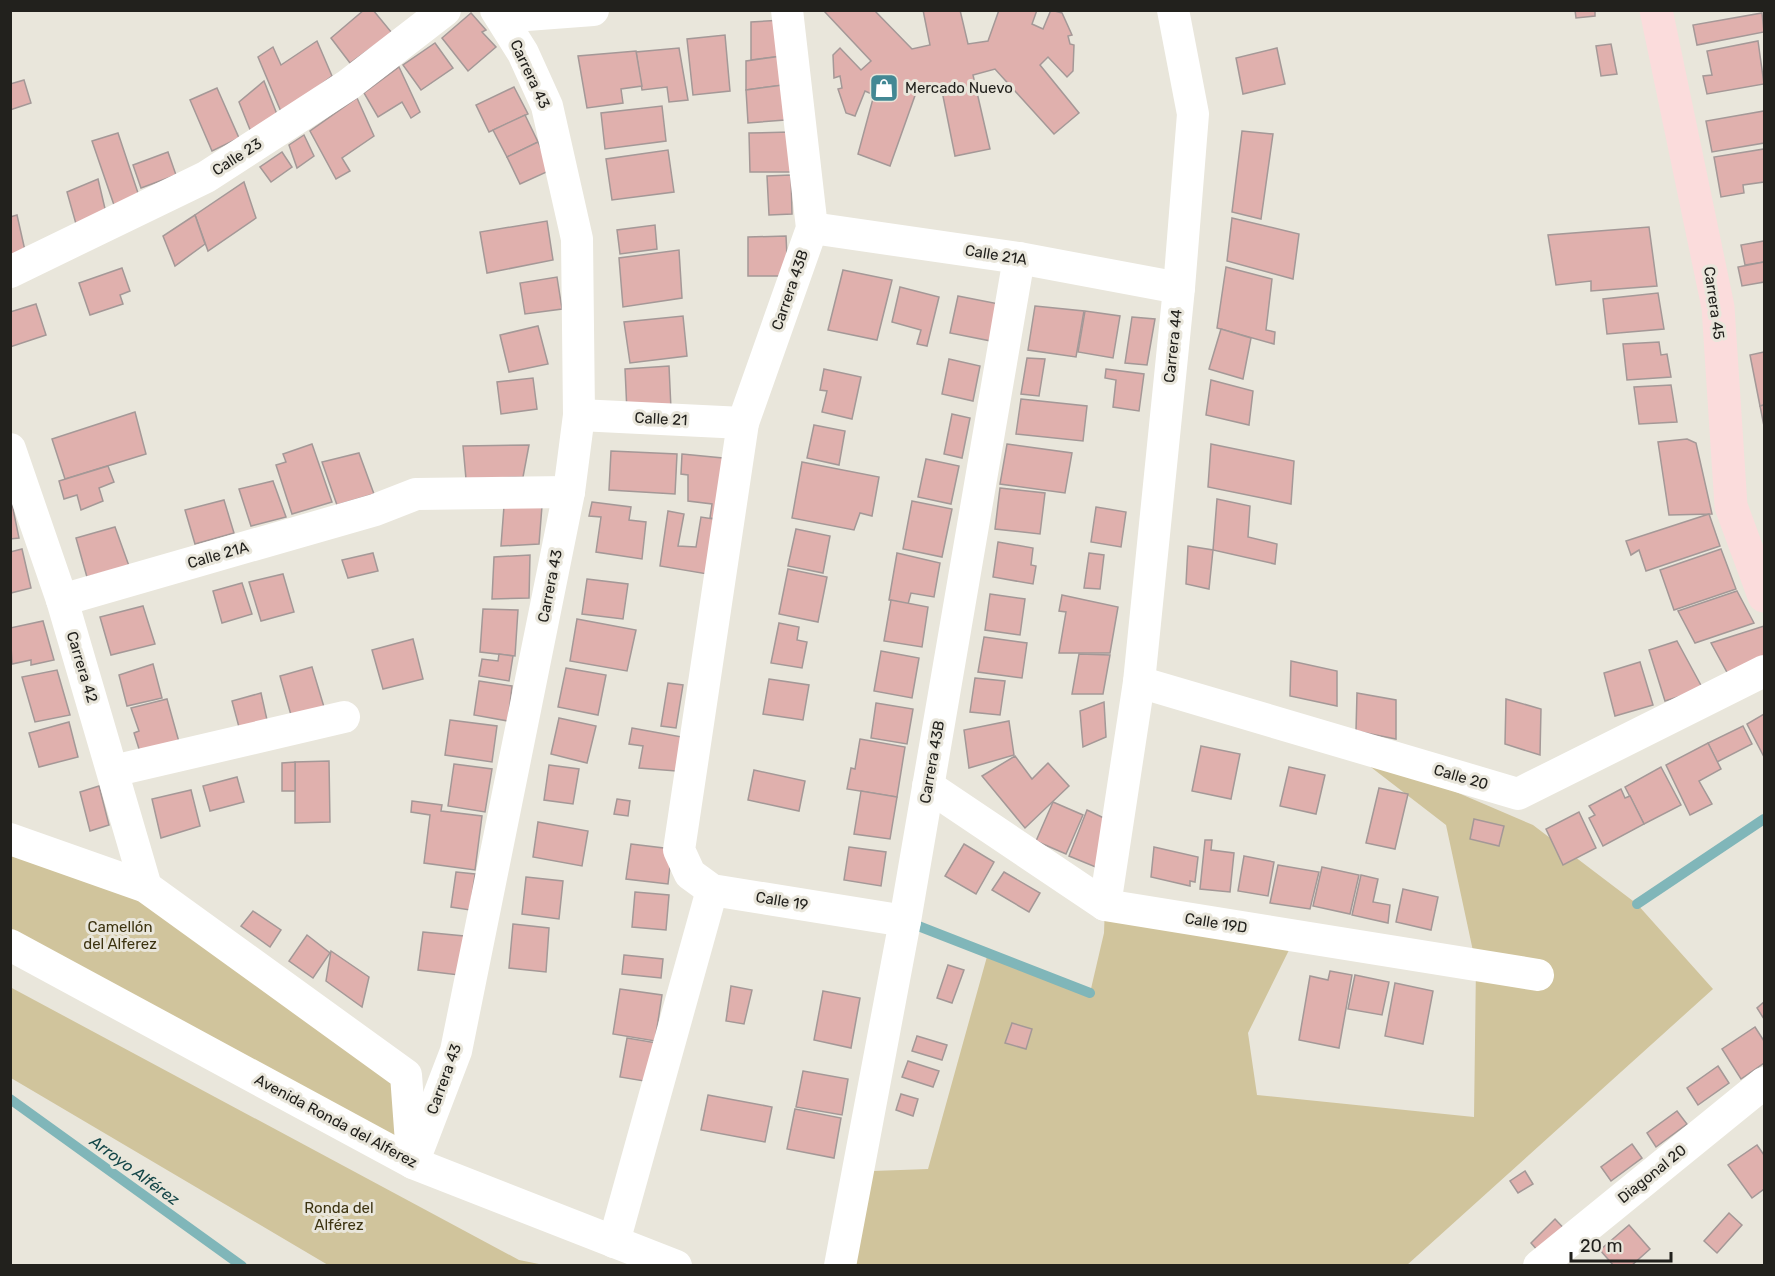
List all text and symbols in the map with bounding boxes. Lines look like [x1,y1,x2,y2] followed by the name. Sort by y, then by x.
[506,37,554,111] street label: Carrera 43
[868,72,900,104] shop icon: Mercado Nuevo
[905,79,1013,97] place label: Mercado Nuevo
[209,134,265,180] street label: Calle 23
[964,241,1028,269] street label: Calle 21A
[768,247,812,333] street label: Carrera 43B
[1700,265,1728,341] street label: Carrera 45
[1160,308,1186,384] street label: Carrera 44
[634,409,688,429] street label: Calle 21
[185,538,251,572] street label: Calle 21A
[534,548,566,624] street label: Carrera 43
[63,629,101,705] street label: Carrera 42
[916,719,948,805] street label: Carrera 43B
[1432,761,1490,793] street label: Calle 20
[754,888,810,914] street label: Calle 19
[1183,909,1249,937] street label: Calle 19D
[83,918,157,953] park label: Camellón del Alferez
[423,1041,465,1117] street label: Carrera 43
[252,1070,421,1172] street label: Avenida Ronda del Alferez
[86,1131,183,1209] water label: Arroyo Alférez
[1614,1141,1690,1207] street label: Diagonal 20
[304,1199,374,1234] park label: Ronda del Alférez
[1571,1225,1672,1263] scale bar
[1580,1235,1622,1257] text: 20 m

